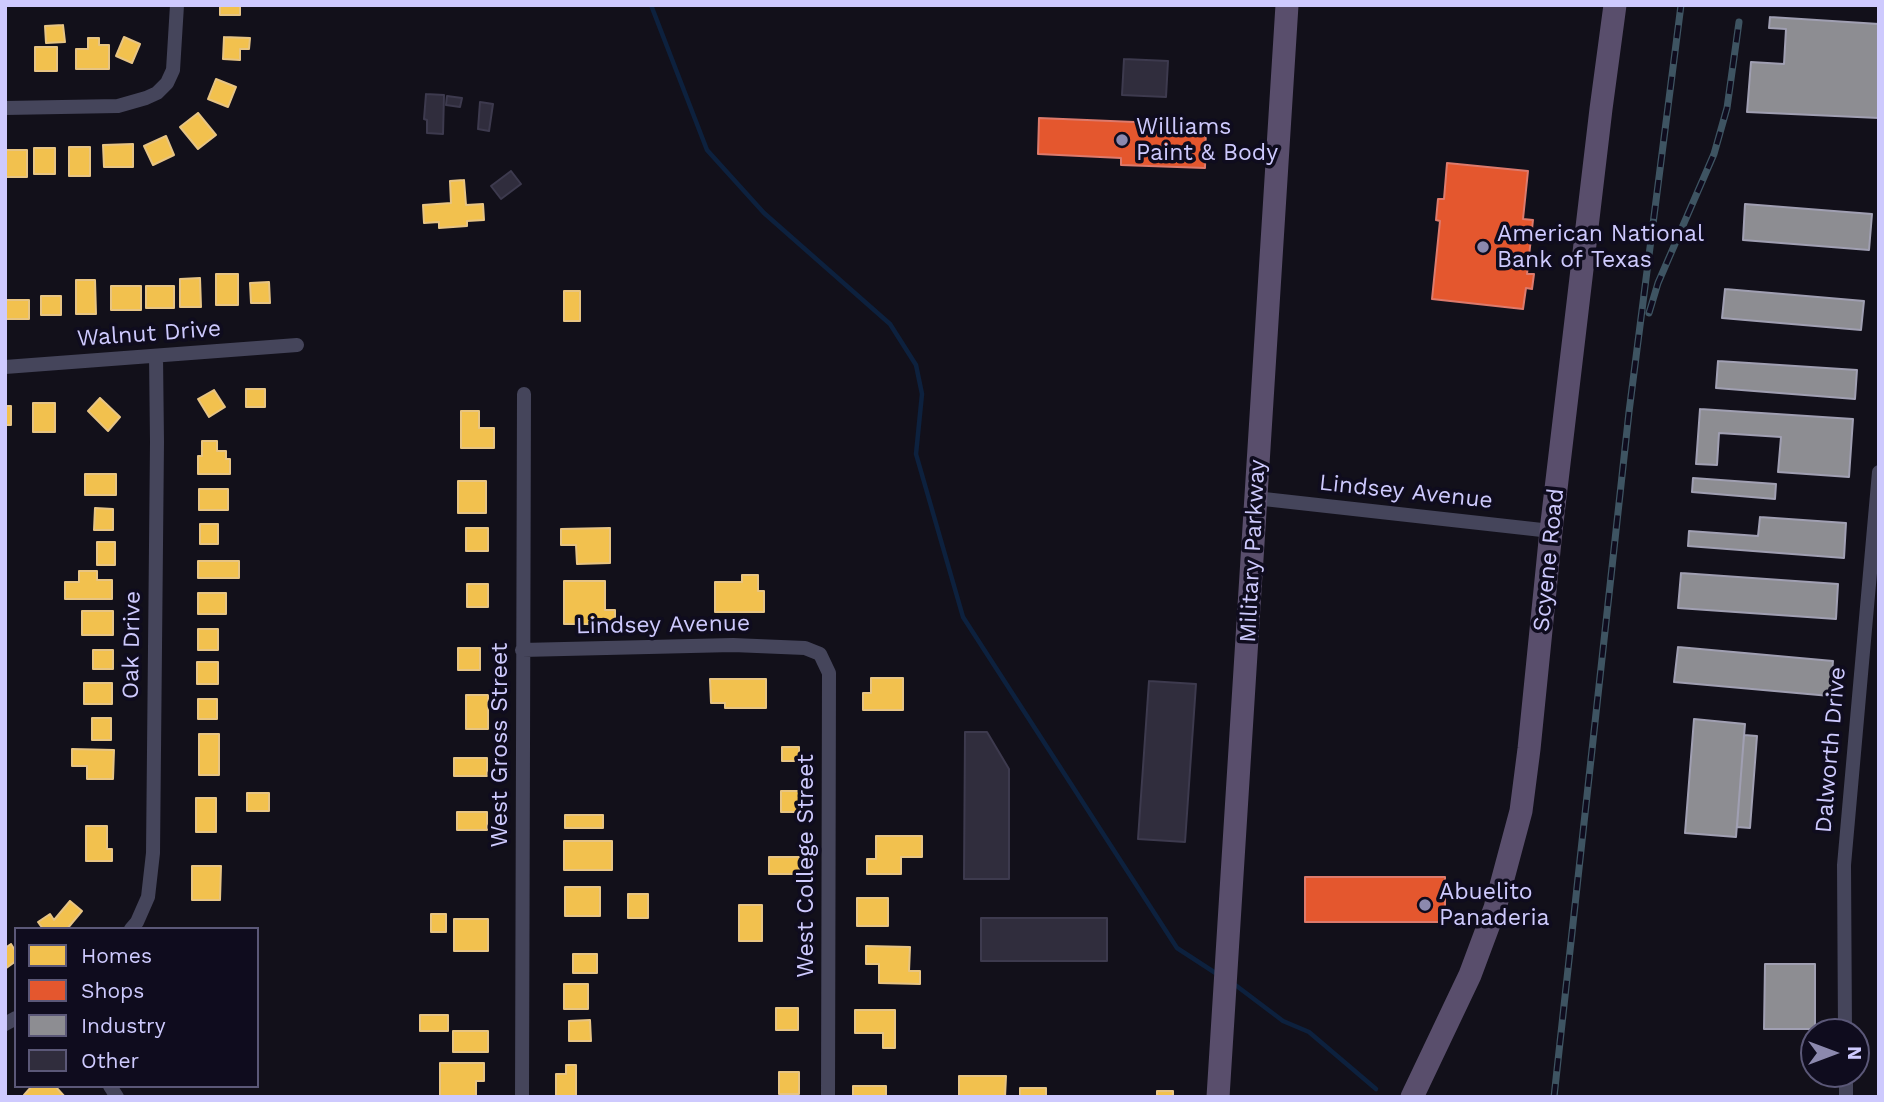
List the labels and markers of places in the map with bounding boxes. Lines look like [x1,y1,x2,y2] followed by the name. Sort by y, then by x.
[1136,113,1278,167] place label: Williams Paint & Body
[1114,132,1130,148] marker: Williams Paint & Body
[1497,220,1704,274] place label: American National Bank of Texas
[1475,239,1491,255] marker: American National Bank of Texas
[1439,878,1550,932] place label: Abuelito Panaderia
[1417,897,1433,913] marker: Abuelito Panaderia

